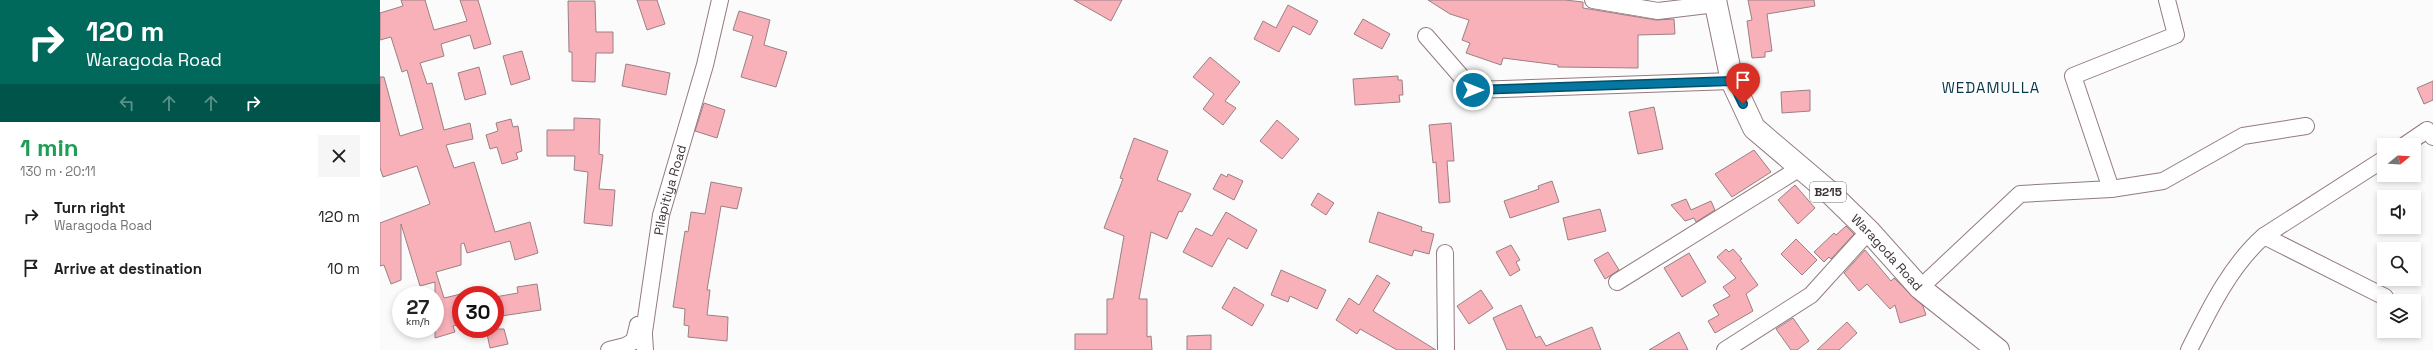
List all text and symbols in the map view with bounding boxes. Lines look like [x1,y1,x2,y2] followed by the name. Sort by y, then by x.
[86,13,164,49] text: 120 m
[20,16,72,68] icon: right
[86,48,222,71] text: Waragoda Road
[1726,63,1760,104] pin
[1452,69,1494,111] position arrow
[1732,69,1754,91] icon: arrive
[1942,78,2040,97] district label: WEDAMULLA
[116,92,138,114] icon: left
[158,92,180,114] icon: ahead
[200,92,222,114] icon: ahead
[242,92,264,114] icon: right
[20,132,79,163] text: 1 min
[318,135,360,177] button: close
[2377,138,2421,182] north arrow
[2377,138,2421,338] map controls
[650,143,690,236] street label: Pilapitiya Road
[20,163,96,180] text: 130 m · 20:11
[1810,182,1846,202] road number: B215
[2377,190,2421,234] button: sound
[54,198,125,217] text: Turn right
[20,205,42,227] icon: right
[318,207,360,226] text: 120 m
[1847,210,1926,294] street label: Waragoda Road
[54,217,152,234] text: Waragoda Road
[2377,242,2421,286] button: search
[20,257,42,279] icon: arrive
[54,259,202,278] text: Arrive at destination
[327,259,360,278] text: 10 m
[452,286,504,338] speed limit sign: 30
[407,294,429,320] text: 27
[2377,294,2421,338] button: layers
[406,315,430,328] text: km/h

